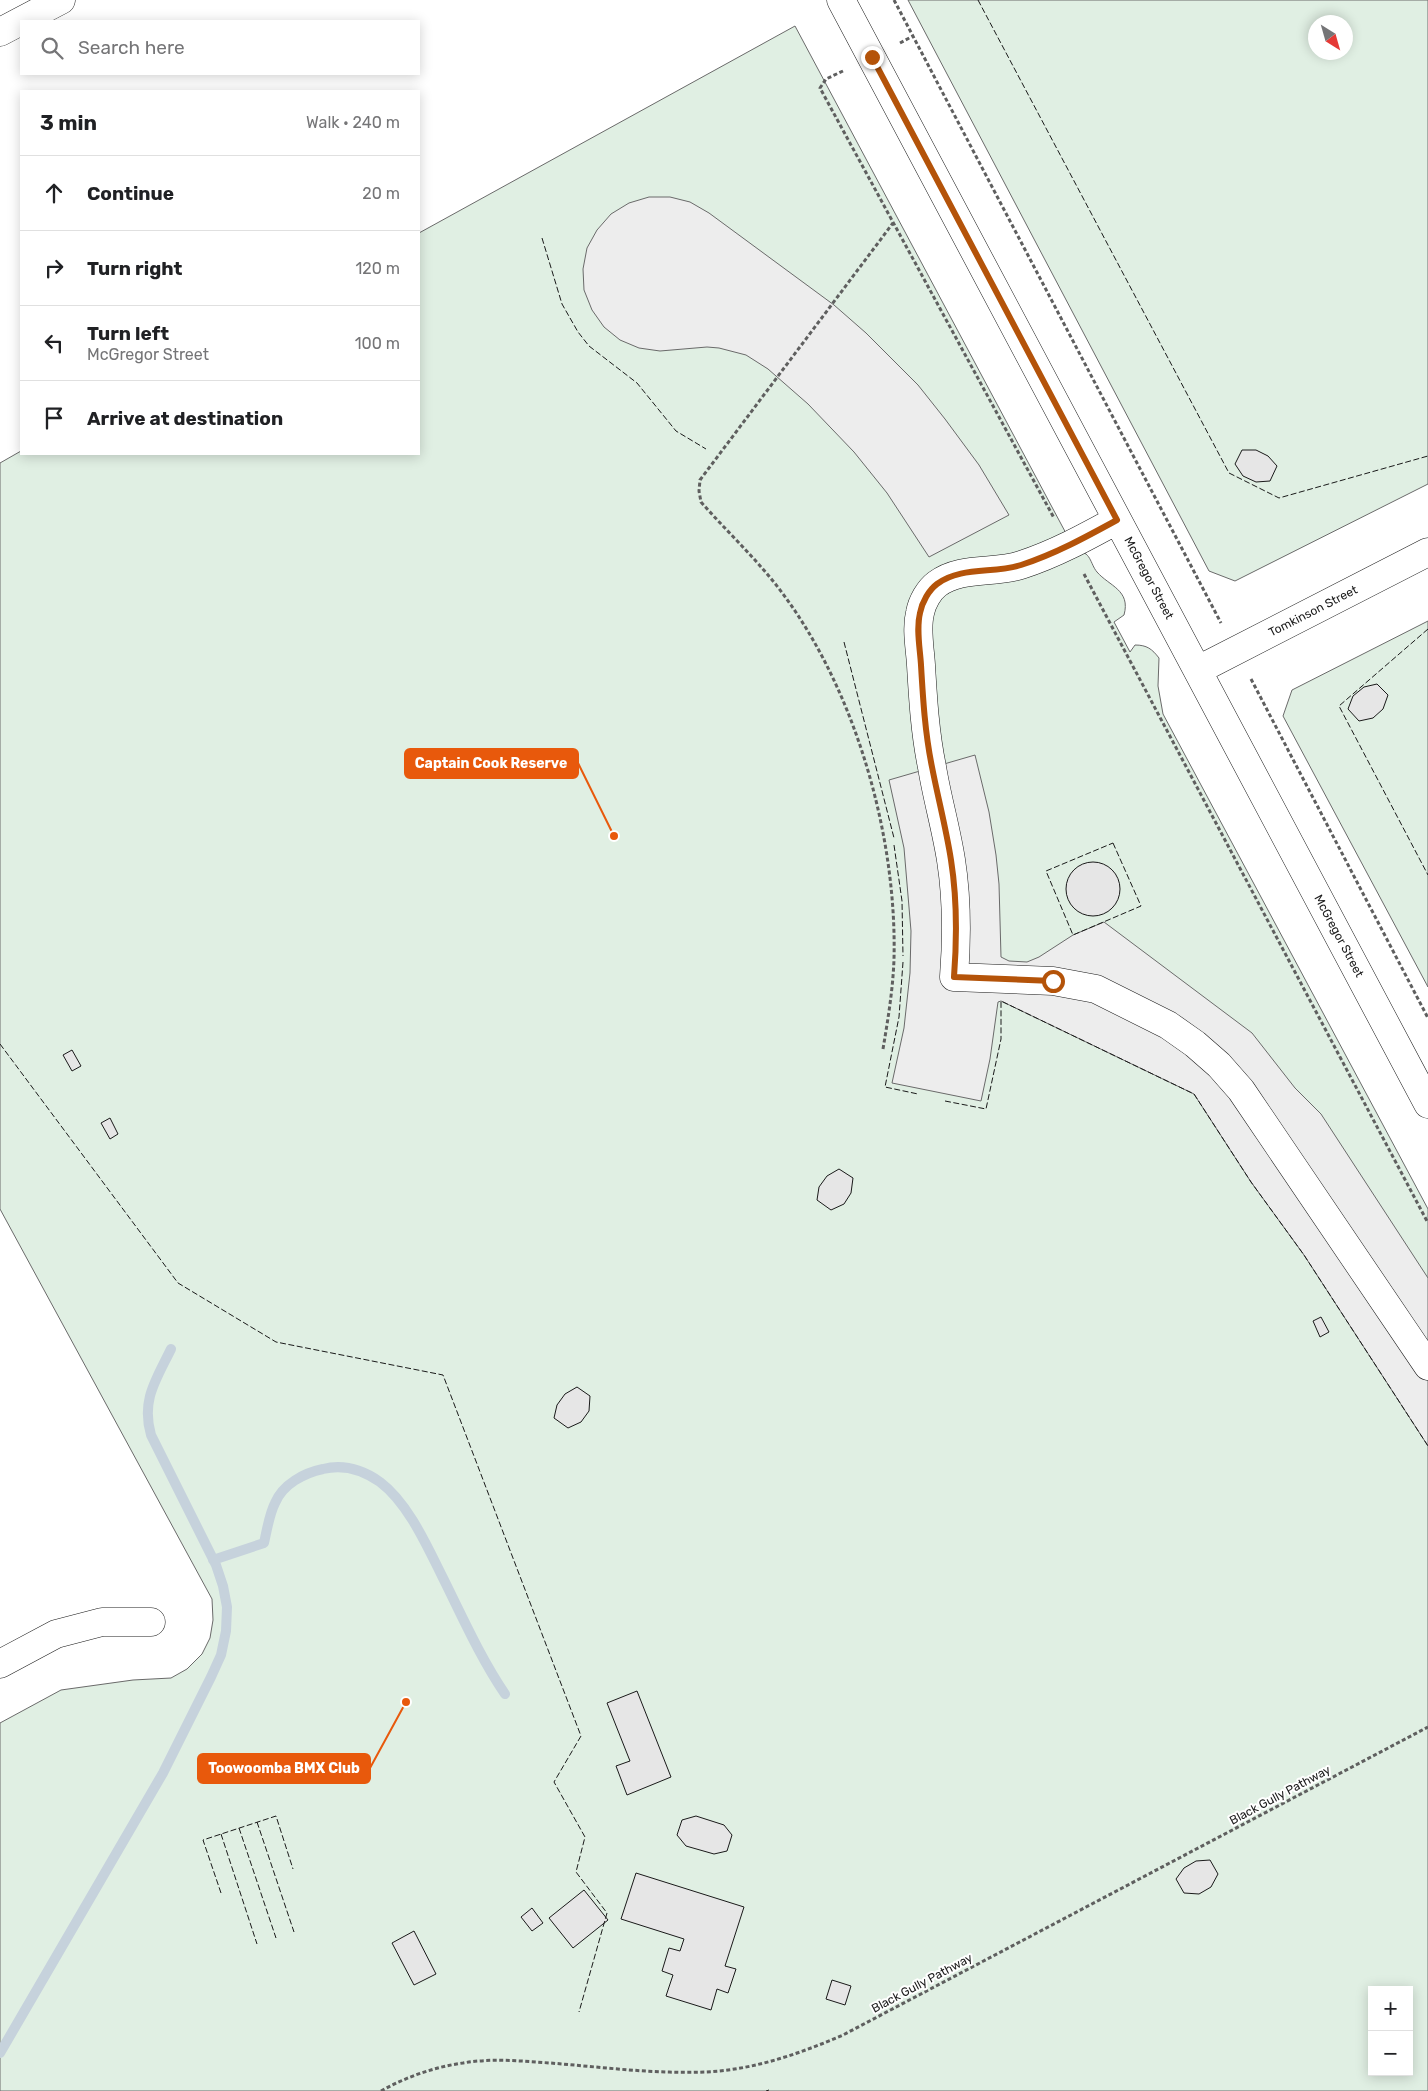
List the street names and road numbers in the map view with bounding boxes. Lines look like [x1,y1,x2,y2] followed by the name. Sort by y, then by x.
[1121,534,1177,622] street label: McGregor Street
[1266,582,1360,639] street label: Tomkinson Street
[1311,892,1367,980] street label: McGregor Street
[1227,1762,1333,1828] street label: Black Gully Pathway
[869,1950,975,2016] street label: Black Gully Pathway

